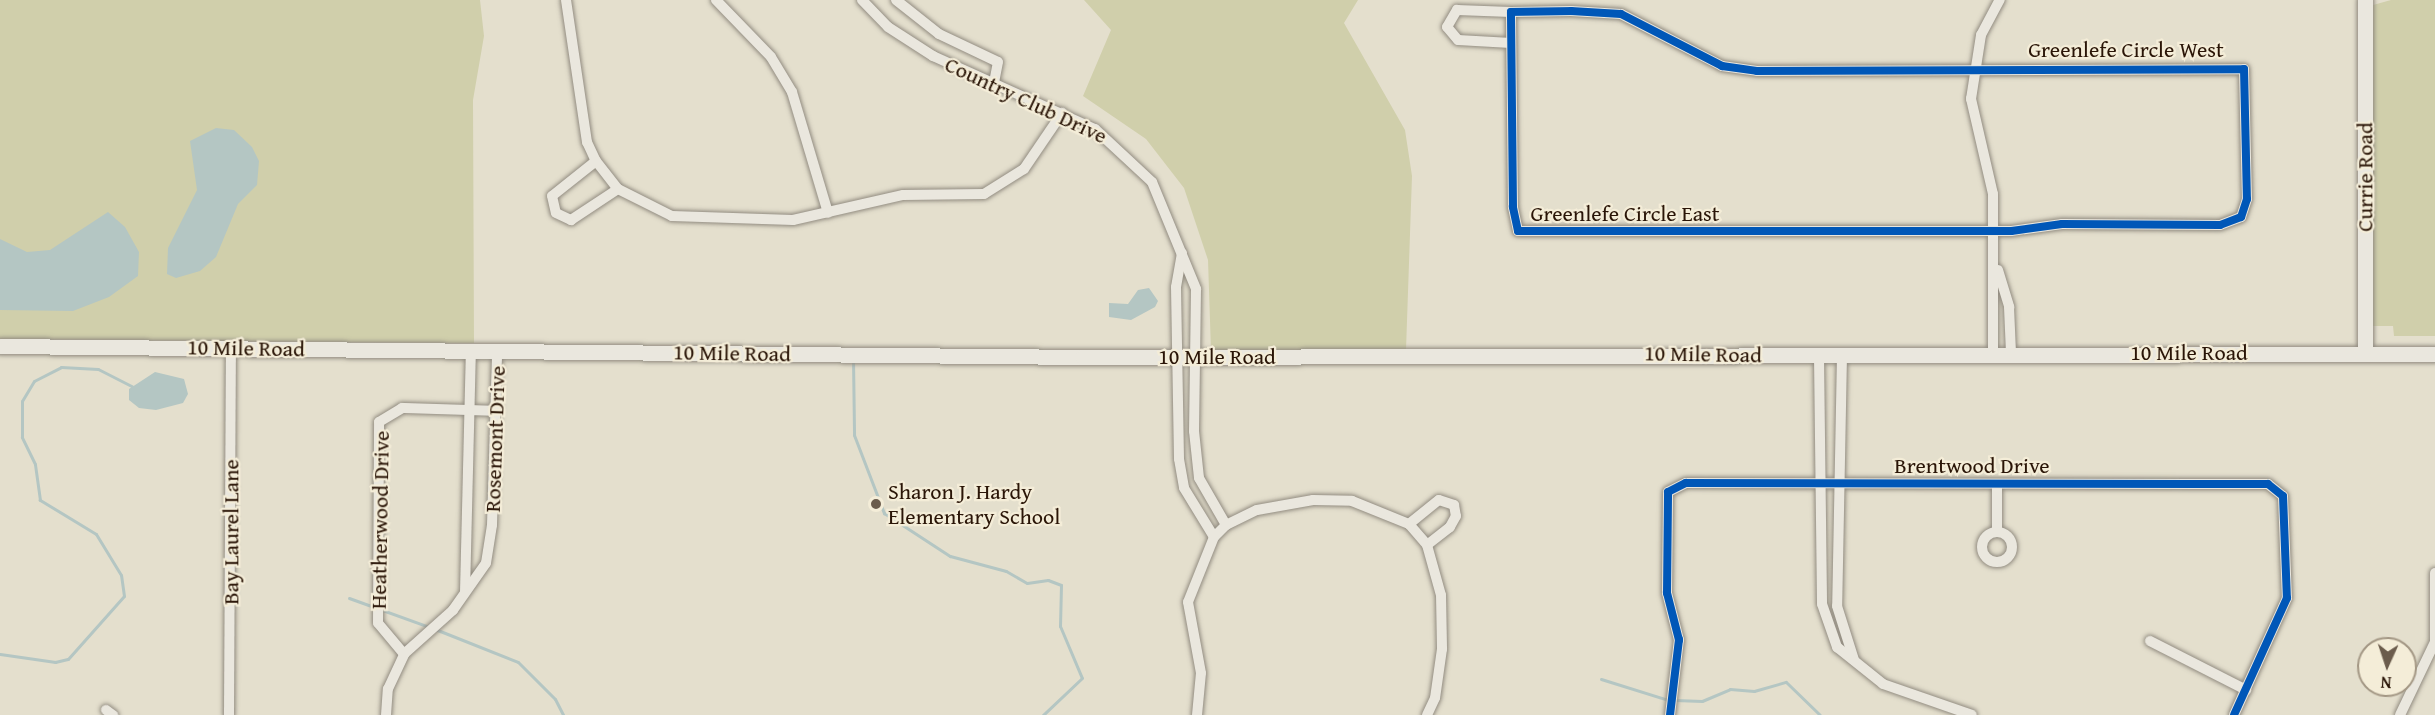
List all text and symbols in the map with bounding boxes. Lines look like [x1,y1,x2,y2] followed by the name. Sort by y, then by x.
[2028,37,2224,63] street label: Greenlefe Circle West
[941,51,1111,149] street label: Country Club Drive
[2352,122,2378,232] street label: Currie Road
[1530,201,1720,227] street label: Greenlefe Circle East
[187,334,305,362] street label: 10 Mile Road
[673,339,791,367] street label: 10 Mile Road
[1644,340,1762,368] street label: 10 Mile Road
[2130,340,2248,366] street label: 10 Mile Road
[1158,344,1276,370] street label: 10 Mile Road
[479,365,511,513] street label: Rosemont Drive
[365,431,395,609] street label: Heatherwood Drive
[1894,453,2050,479] street label: Brentwood Drive
[218,459,244,605] street label: Bay Laurel Lane
[888,478,1060,530] place label: Sharon J. Hardy Elementary School
[869,497,883,511] marker: Sharon J. Hardy Elementary School
[2357,637,2417,697] north arrow
[2380,671,2392,695] text: N

